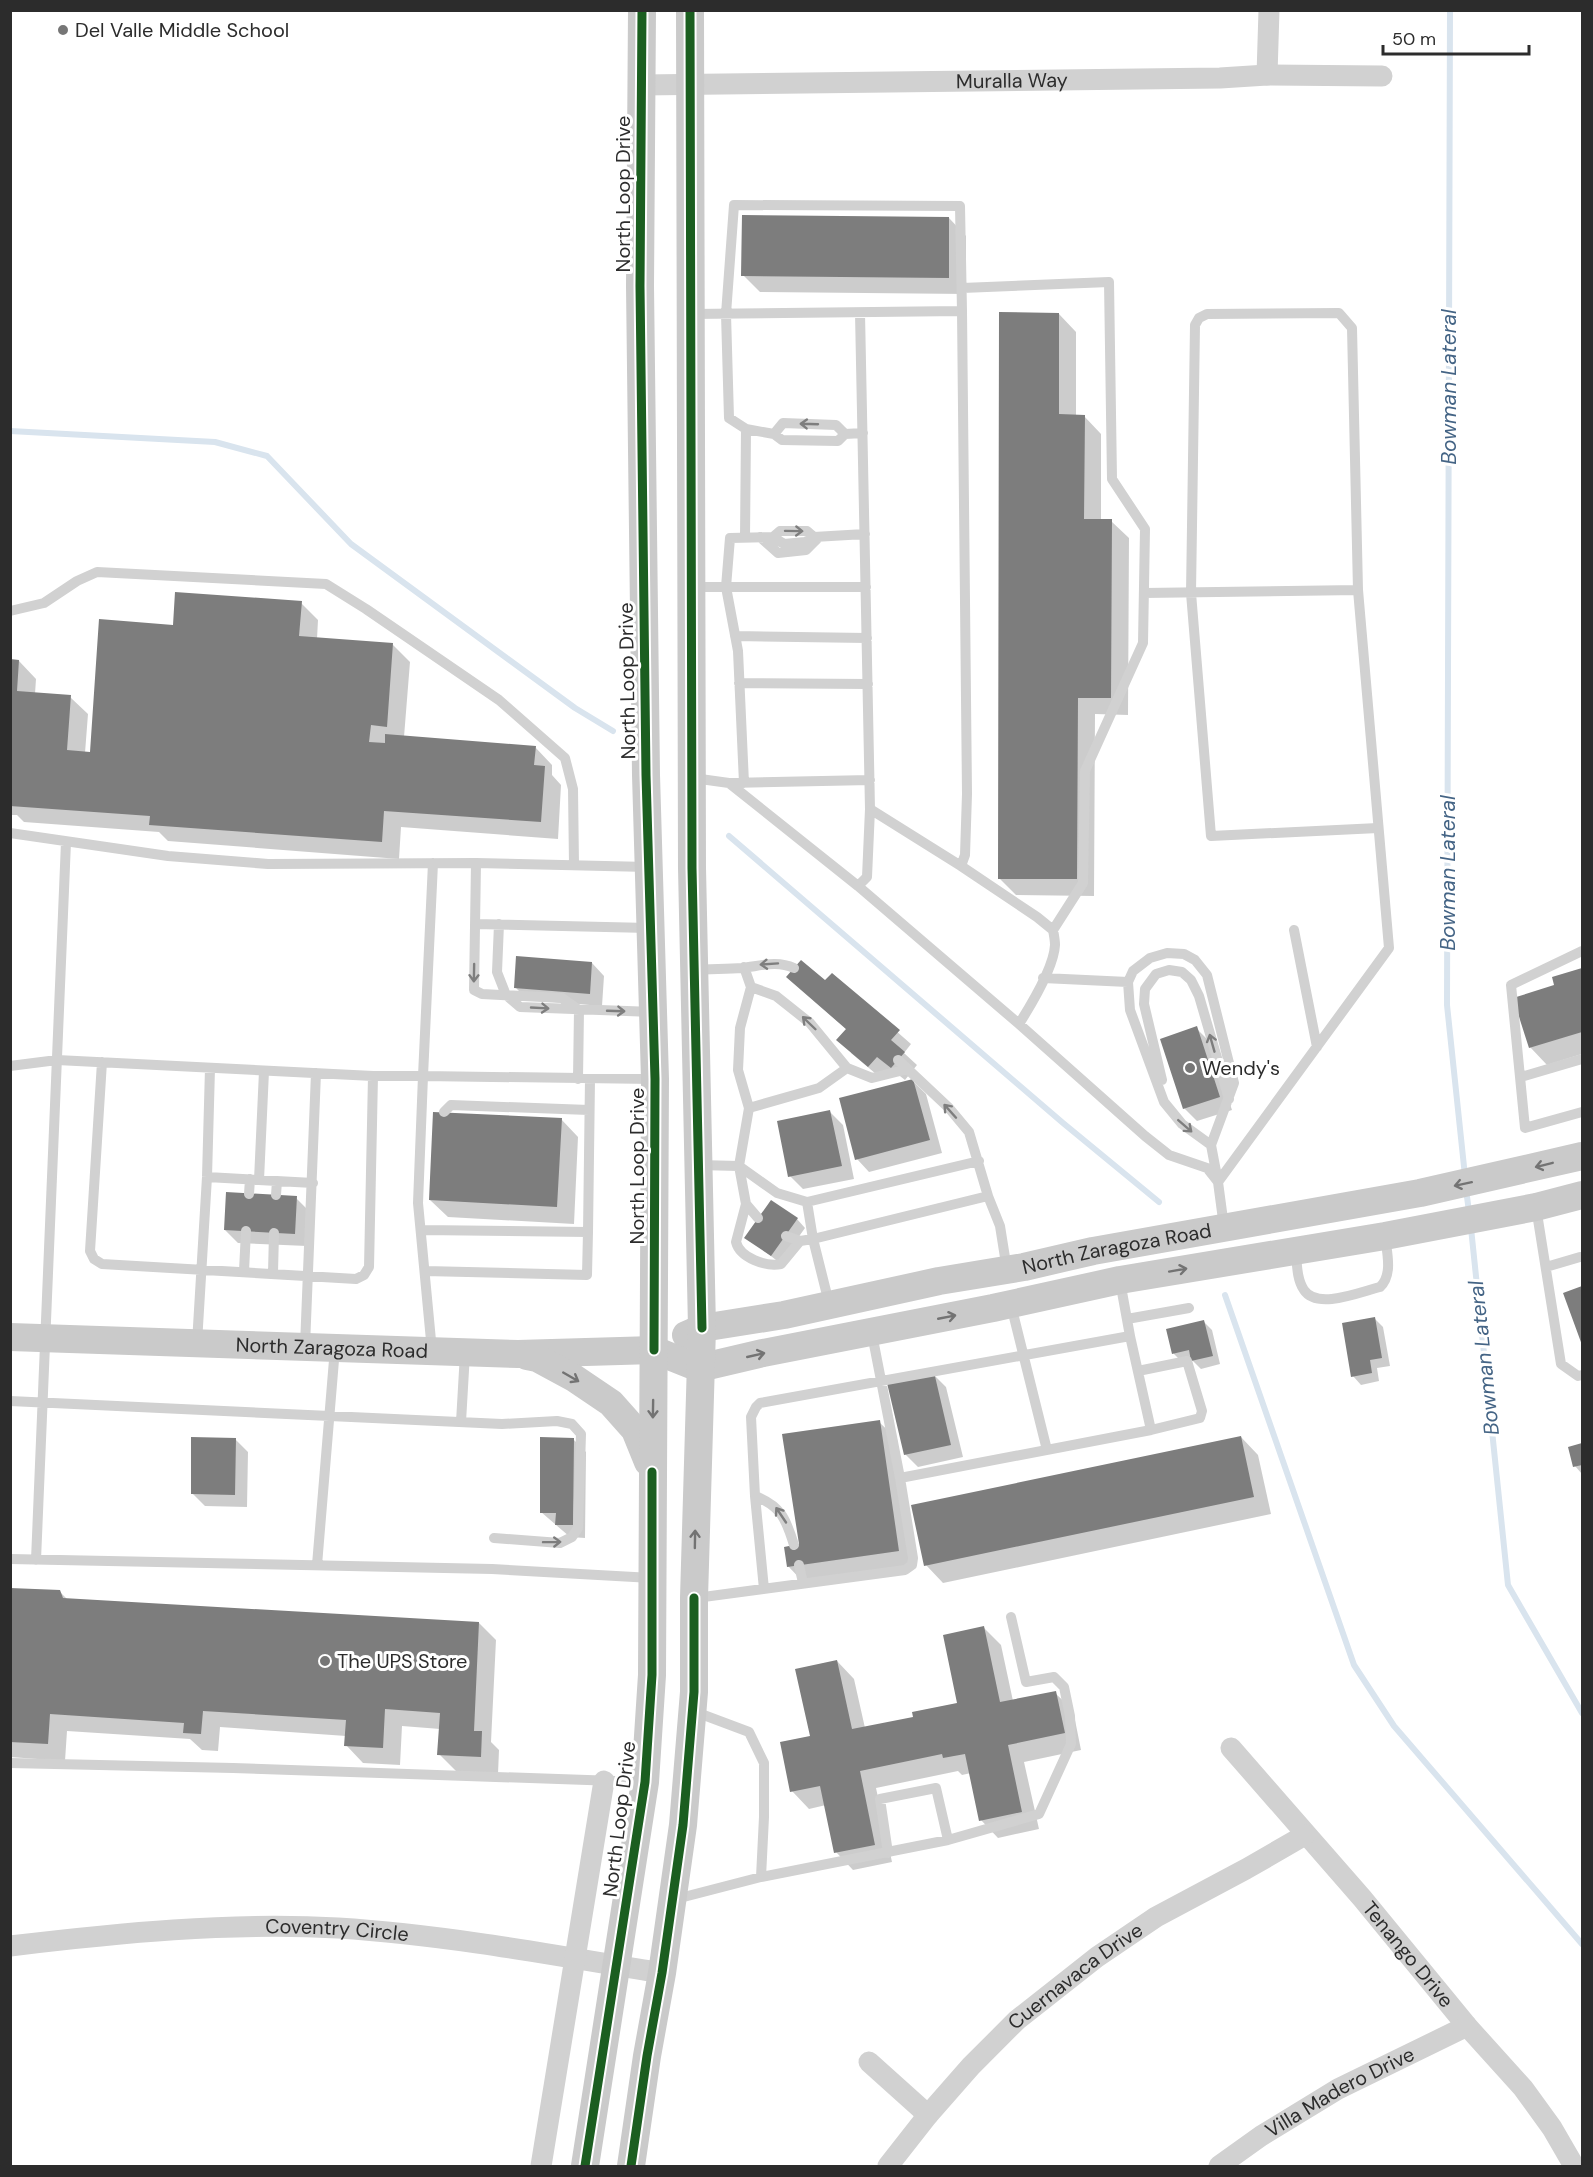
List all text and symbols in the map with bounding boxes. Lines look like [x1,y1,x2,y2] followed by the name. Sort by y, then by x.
[75,17,289,43] place label: Del Valle Middle School
[1383,18,1528,56] scale bar
[56,23,70,37] marker: Del Valle Middle School
[1392,27,1436,51] text: 50 m
[956,67,1068,94] street label: Muralla Way
[610,116,636,272] street label: North Loop Drive
[1435,309,1463,465] water label: Bowman Lateral
[799,418,819,430] one-way arrow
[783,525,803,537] one-way arrow
[613,602,641,760] street label: North Loop Drive
[1434,795,1462,951] water label: Bowman Lateral
[760,959,780,970] one-way arrow
[468,963,480,983] one-way arrow
[530,1003,550,1014] one-way arrow
[606,1005,626,1017] one-way arrow
[802,1016,817,1031] one-way arrow
[1206,1034,1217,1053] one-way arrow
[1202,1055,1280,1081] place label: Wendy's
[1183,1061,1197,1075] marker: Wendy's
[624,1088,650,1244] street label: North Loop Drive
[944,1104,958,1119] one-way arrow
[1177,1119,1192,1133] one-way arrow
[1535,1160,1554,1172] one-way arrow
[1454,1179,1473,1190] one-way arrow
[1020,1217,1213,1280] street label: North Zaragoza Road
[1167,1265,1187,1276] one-way arrow
[1462,1279,1506,1437] water label: Bowman Lateral
[937,1311,957,1322] one-way arrow
[235,1332,428,1364] street label: North Zaragoza Road
[746,1348,765,1360] one-way arrow
[562,1371,579,1383] one-way arrow
[648,1398,659,1418] one-way arrow
[774,1507,787,1524] one-way arrow
[690,1530,701,1550] one-way arrow
[542,1536,562,1548] one-way arrow
[337,1648,467,1674] place label: The UPS Store
[318,1654,332,1668] marker: The UPS Store
[597,1740,641,1898] street label: North Loop Drive
[1357,1896,1459,2013] street label: Tenango Drive
[265,1913,410,1947] street label: Coventry Circle
[1002,1917,1148,2035] street label: Cuernavaca Drive
[1260,2041,1419,2143] street label: Villa Madero Drive

